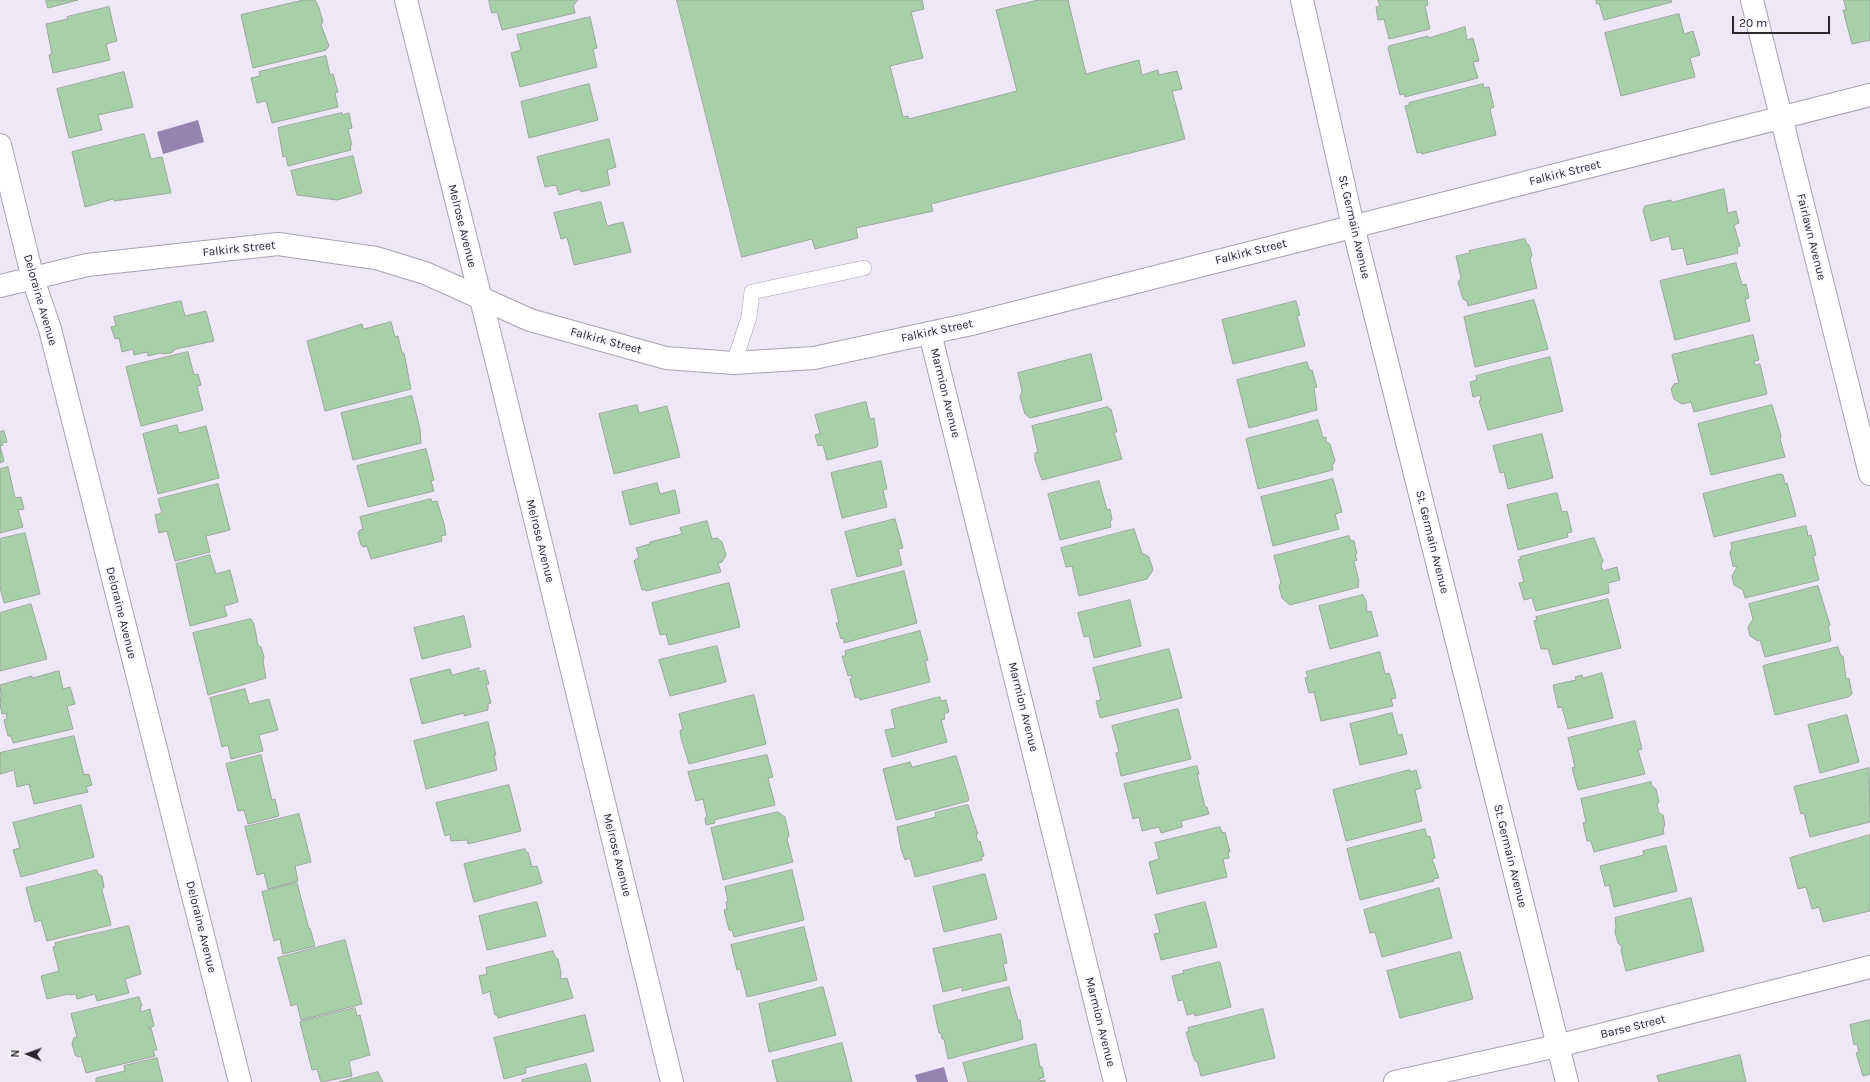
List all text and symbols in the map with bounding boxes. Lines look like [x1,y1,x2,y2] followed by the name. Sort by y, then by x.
[1734,8,1832,34] scale bar
[1739,16,1767,30] text: 20 m
[1528,157,1602,189] street label: Falkirk Street
[1335,174,1373,280] street label: St. Germain Avenue
[445,183,479,269] street label: Melrose Avenue
[1793,192,1829,282] street label: Fairlawn Avenue
[1214,236,1288,268] street label: Falkirk Street
[202,238,276,260] street label: Falkirk Street
[20,253,60,347] street label: Deloraine Avenue
[900,316,974,346] street label: Falkirk Street
[569,325,643,357] street label: Falkirk Street
[927,347,963,439] street label: Marmion Avenue
[1412,489,1452,595] street label: St. Germain Avenue
[523,498,557,584] street label: Melrose Avenue
[103,566,139,660] street label: Deloraine Avenue
[1005,661,1041,753] street label: Marmion Avenue
[1490,803,1530,909] street label: St. Germain Avenue
[600,812,634,898] street label: Melrose Avenue
[183,880,219,974] street label: Deloraine Avenue
[1082,976,1118,1068] street label: Marmion Avenue
[1599,1012,1667,1042] street label: Barse Street
[8,1034,48,1074] north arrow
[9,1049,22,1058] text: N

